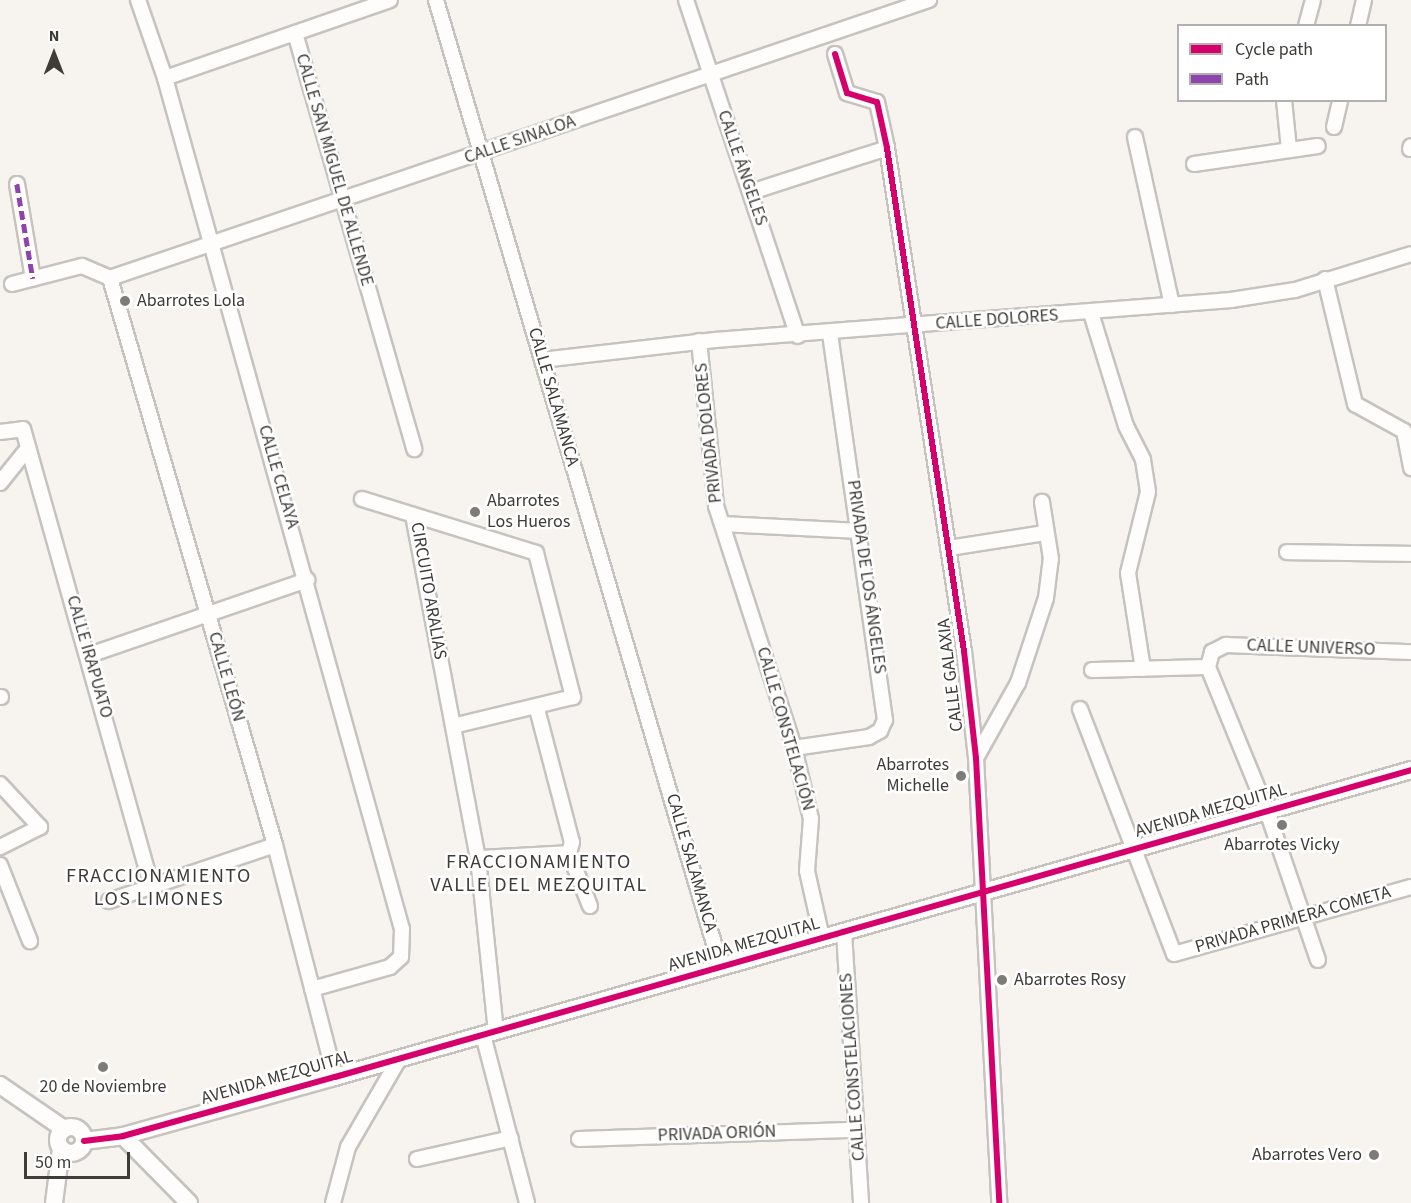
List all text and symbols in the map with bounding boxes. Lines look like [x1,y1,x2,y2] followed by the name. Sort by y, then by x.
[24,24,84,84] north arrow
[1177,24,1387,102] legend
[49,25,59,47] text: N
[1235,37,1313,62] text: Cycle path
[290,51,378,289] street label: CALLE SAN MIGUEL DE ALLENDE
[1235,67,1269,92] text: Path
[712,108,772,228] street label: CALLE ÁNGELES
[462,111,578,169] street label: CALLE SINALOA
[137,290,245,312] place label: Abarrotes Lola
[118,294,132,308] marker: Abarrotes Lola
[935,305,1059,335] street label: CALLE DOLORES
[523,325,583,469] street label: CALLE SALAMANCA
[691,362,727,504] street label: PRIVADA DOLORES
[253,423,303,531] street label: CALLE CELAYA
[842,479,890,675] street label: PRIVADA DE LOS ÁNGELES
[487,491,570,534] place label: Abarrotes Los Hueros
[468,505,482,519] marker: Abarrotes Los Hueros
[405,521,451,661] street label: CIRCUITO ARALIAS
[61,593,117,721] street label: CALLE IRAPUATO
[933,617,969,733] street label: CALLE GALAXIA
[203,630,249,724] street label: CALLE LEÓN
[1246,635,1376,661] street label: CALLE UNIVERSO
[751,645,819,813] street label: CALLE CONSTELACIÓN
[876,755,949,798] place label: Abarrotes Michelle
[954,769,968,783] marker: Abarrotes Michelle
[1133,779,1289,843] street label: AVENIDA MEZQUITAL
[661,791,721,935] street label: CALLE SALAMANCA
[1275,818,1289,832] marker: Abarrotes Vicky
[1224,834,1340,856] place label: Abarrotes Vicky
[430,851,648,898] district label: FRACCIONAMIENTO VALLE DEL MEZQUITAL
[66,864,252,911] district label: FRACCIONAMIENTO LOS LIMONES
[1193,882,1393,958] street label: PRIVADA PRIMERA COMETA
[666,913,822,977] street label: AVENIDA MEZQUITAL
[1014,969,1126,991] place label: Abarrotes Rosy
[836,972,870,1162] street label: CALLE CONSTELACIONES
[995,973,1009,987] marker: Abarrotes Rosy
[199,1046,355,1110] street label: AVENIDA MEZQUITAL
[96,1060,110,1074] marker: 20 de Noviembre
[40,1076,166,1098] place label: 20 de Noviembre
[657,1121,777,1147] street label: PRIVADA ORIÓN
[27,1140,134,1178] scale bar
[1252,1144,1362,1166] place label: Abarrotes Vero
[1367,1148,1381,1162] marker: Abarrotes Vero
[35,1150,71,1175] text: 50 m

